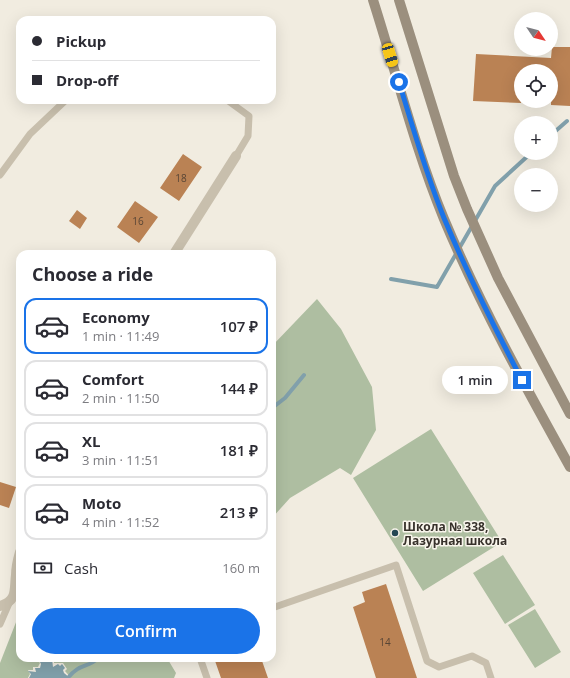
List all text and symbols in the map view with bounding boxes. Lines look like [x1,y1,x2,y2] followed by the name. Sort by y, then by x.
[514,12,558,56] north arrow
[514,12,558,212] map controls
[56,31,106,51] text: Pickup
[381,42,399,68] car
[514,64,558,108] button: locate
[56,70,118,90] text: Drop-off
[390,73,408,91] route start
[514,116,558,160] button: +
[514,168,558,212] button: −
[175,171,187,185] house number: 18
[132,214,144,228] house number: 16
[32,262,153,286] text: Choose a ride
[82,307,150,327] text: Economy
[34,308,70,344] icon: car
[220,316,258,336] text: 107 ₽
[82,327,159,345] text: 1 min · 11:49
[442,366,508,394] callout: 1 min
[82,369,144,389] text: Comfort
[34,370,70,406] icon: car
[457,371,493,389] text: 1 min
[513,371,531,389] route end
[220,378,258,398] text: 144 ₽
[82,389,159,407] text: 2 min · 11:50
[82,431,100,451] text: XL
[34,432,70,468] icon: car
[220,440,258,460] text: 181 ₽
[82,451,159,469] text: 3 min · 11:51
[82,493,121,513] text: Moto
[34,494,70,530] icon: car
[220,502,258,522] text: 213 ₽
[82,513,159,531] text: 4 min · 11:52
[403,518,507,549] place label: Школа № 338, Лазурная школа
[390,528,400,538] marker: Школа № 338, Лазурная школа
[32,557,54,579] icon: cash
[64,558,98,578] text: Cash
[222,559,260,577] text: 160 m
[32,608,260,654] button: Confirm
[379,635,391,649] house number: 14

